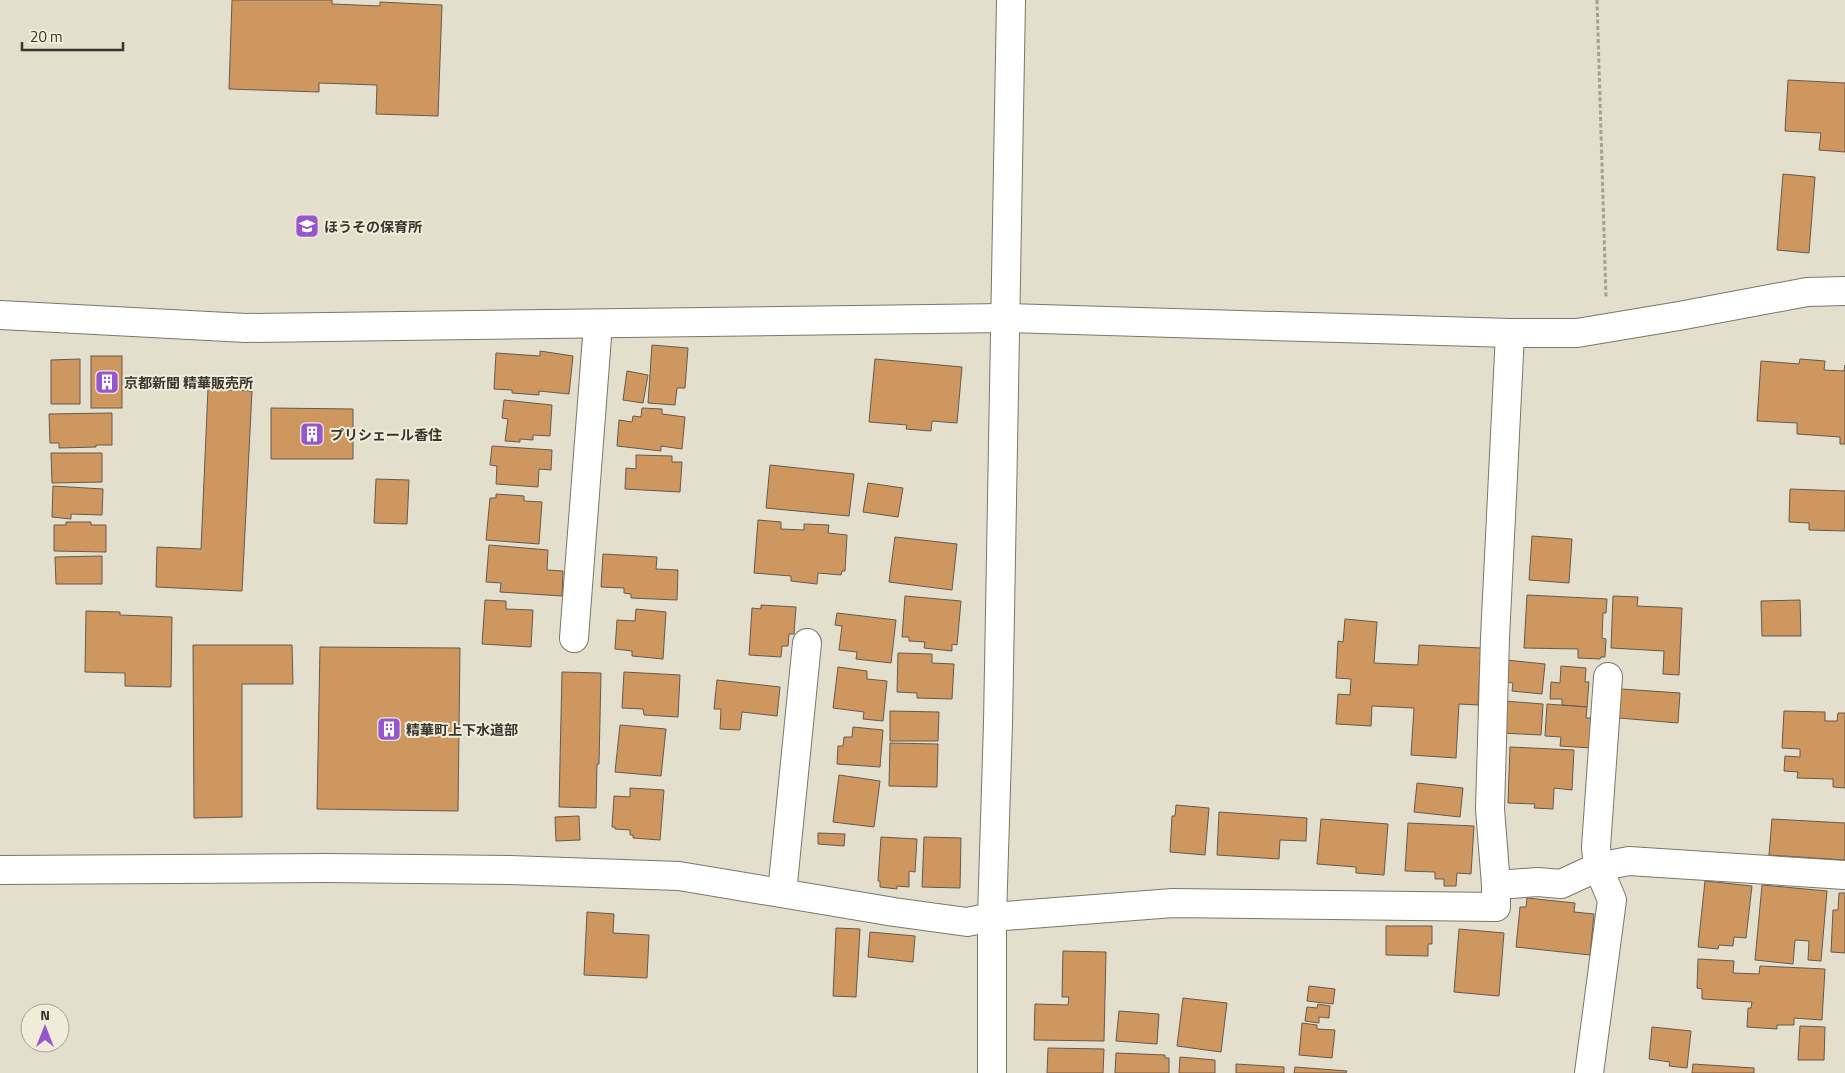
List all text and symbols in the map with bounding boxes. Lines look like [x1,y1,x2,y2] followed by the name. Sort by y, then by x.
[22,20,124,52] scale bar
[30,25,63,48] text: 20 m
[294,213,320,239] school or university icon: ほうその保育所
[324,216,422,237] place label: ほうその保育所
[94,369,120,395] building icon: 京都新聞 精華販売所
[124,372,253,393] place label: 京都新聞 精華販売所
[299,421,325,447] building icon: プリシェール香住
[330,424,442,445] place label: プリシェール香住
[376,716,402,742] building icon: 精華町上下水道部
[406,719,518,740] place label: 精華町上下水道部
[20,1003,70,1053] north arrow
[40,1004,50,1025] text: N

